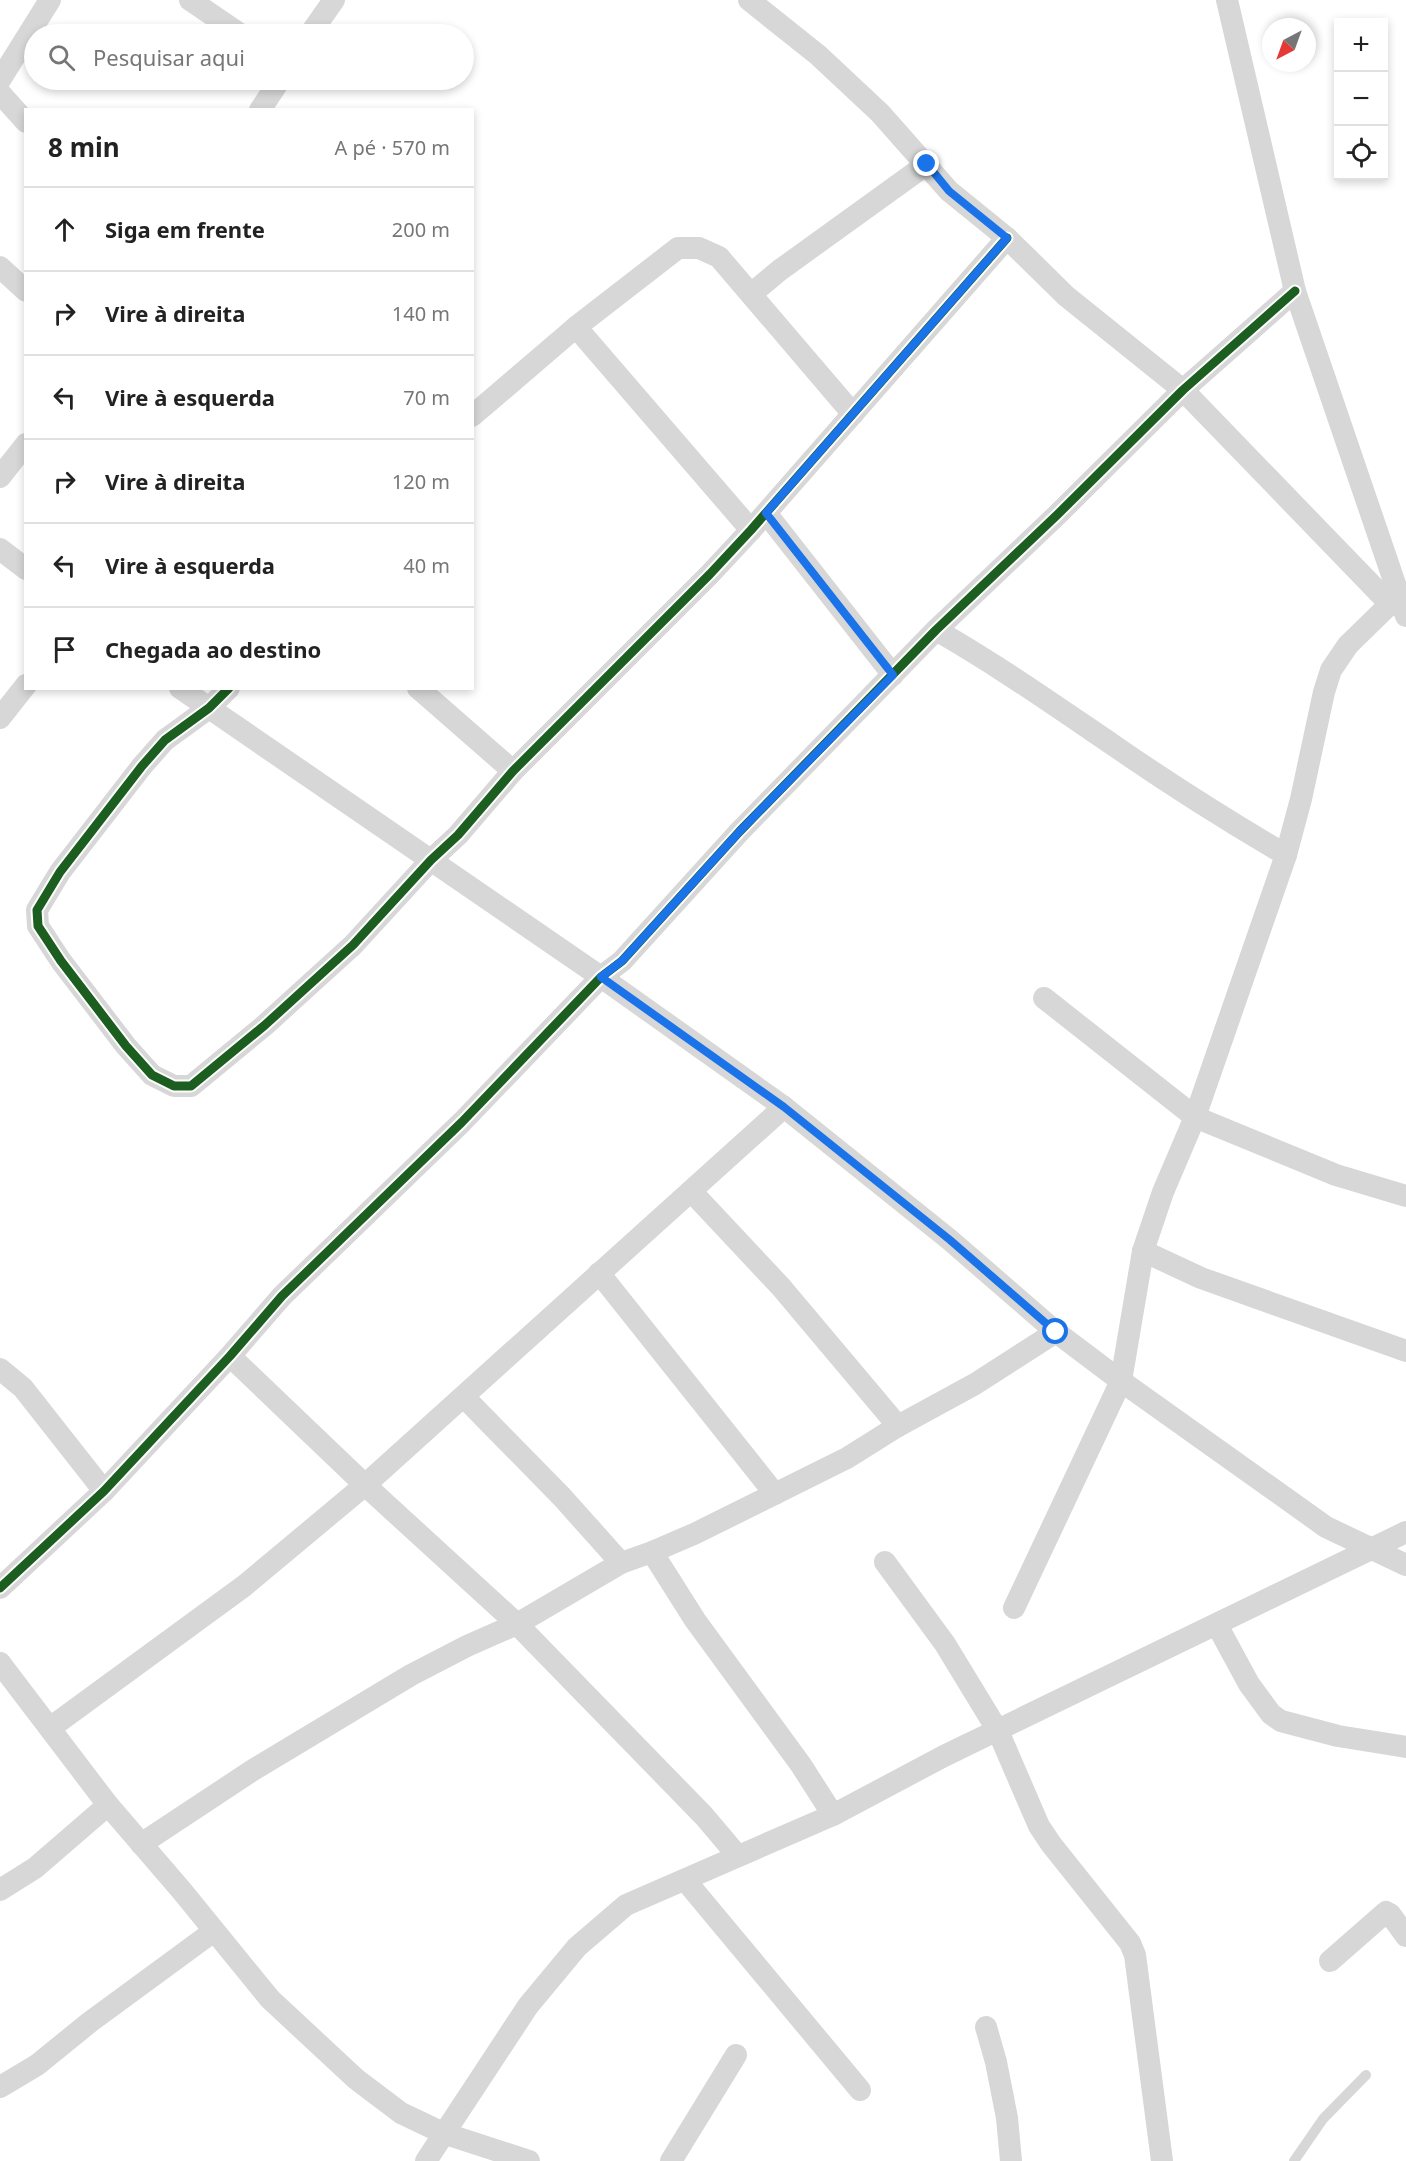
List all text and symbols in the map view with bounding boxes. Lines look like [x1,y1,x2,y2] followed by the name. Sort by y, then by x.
[1262,18,1316,72] north arrow
[1334,18,1388,180] map controls
[1334,18,1388,72] button: +
[24,24,474,90] search box
[45,41,78,74] icon: search
[93,42,245,72] text: Pesquisar aqui
[1334,72,1388,126] button: −
[1334,126,1388,180] button: locate
[48,129,120,165] text: 8 min
[334,134,450,161] text: A pé · 570 m
[913,150,939,176] route end
[48,213,81,246] icon: ahead
[105,214,265,244] text: Siga em frente
[392,216,450,243] text: 200 m
[48,297,81,330] icon: right
[105,298,245,328] text: Vire à direita
[392,300,450,327] text: 140 m
[48,381,81,414] icon: left
[105,382,275,412] text: Vire à esquerda
[403,384,450,411] text: 70 m
[48,465,81,498] icon: right
[105,466,245,496] text: Vire à direita
[392,468,450,495] text: 120 m
[48,549,81,582] icon: left
[105,550,275,580] text: Vire à esquerda
[403,552,450,579] text: 40 m
[48,633,81,666] icon: arrive
[105,634,321,664] text: Chegada ao destino
[1042,1318,1068,1344] route start

